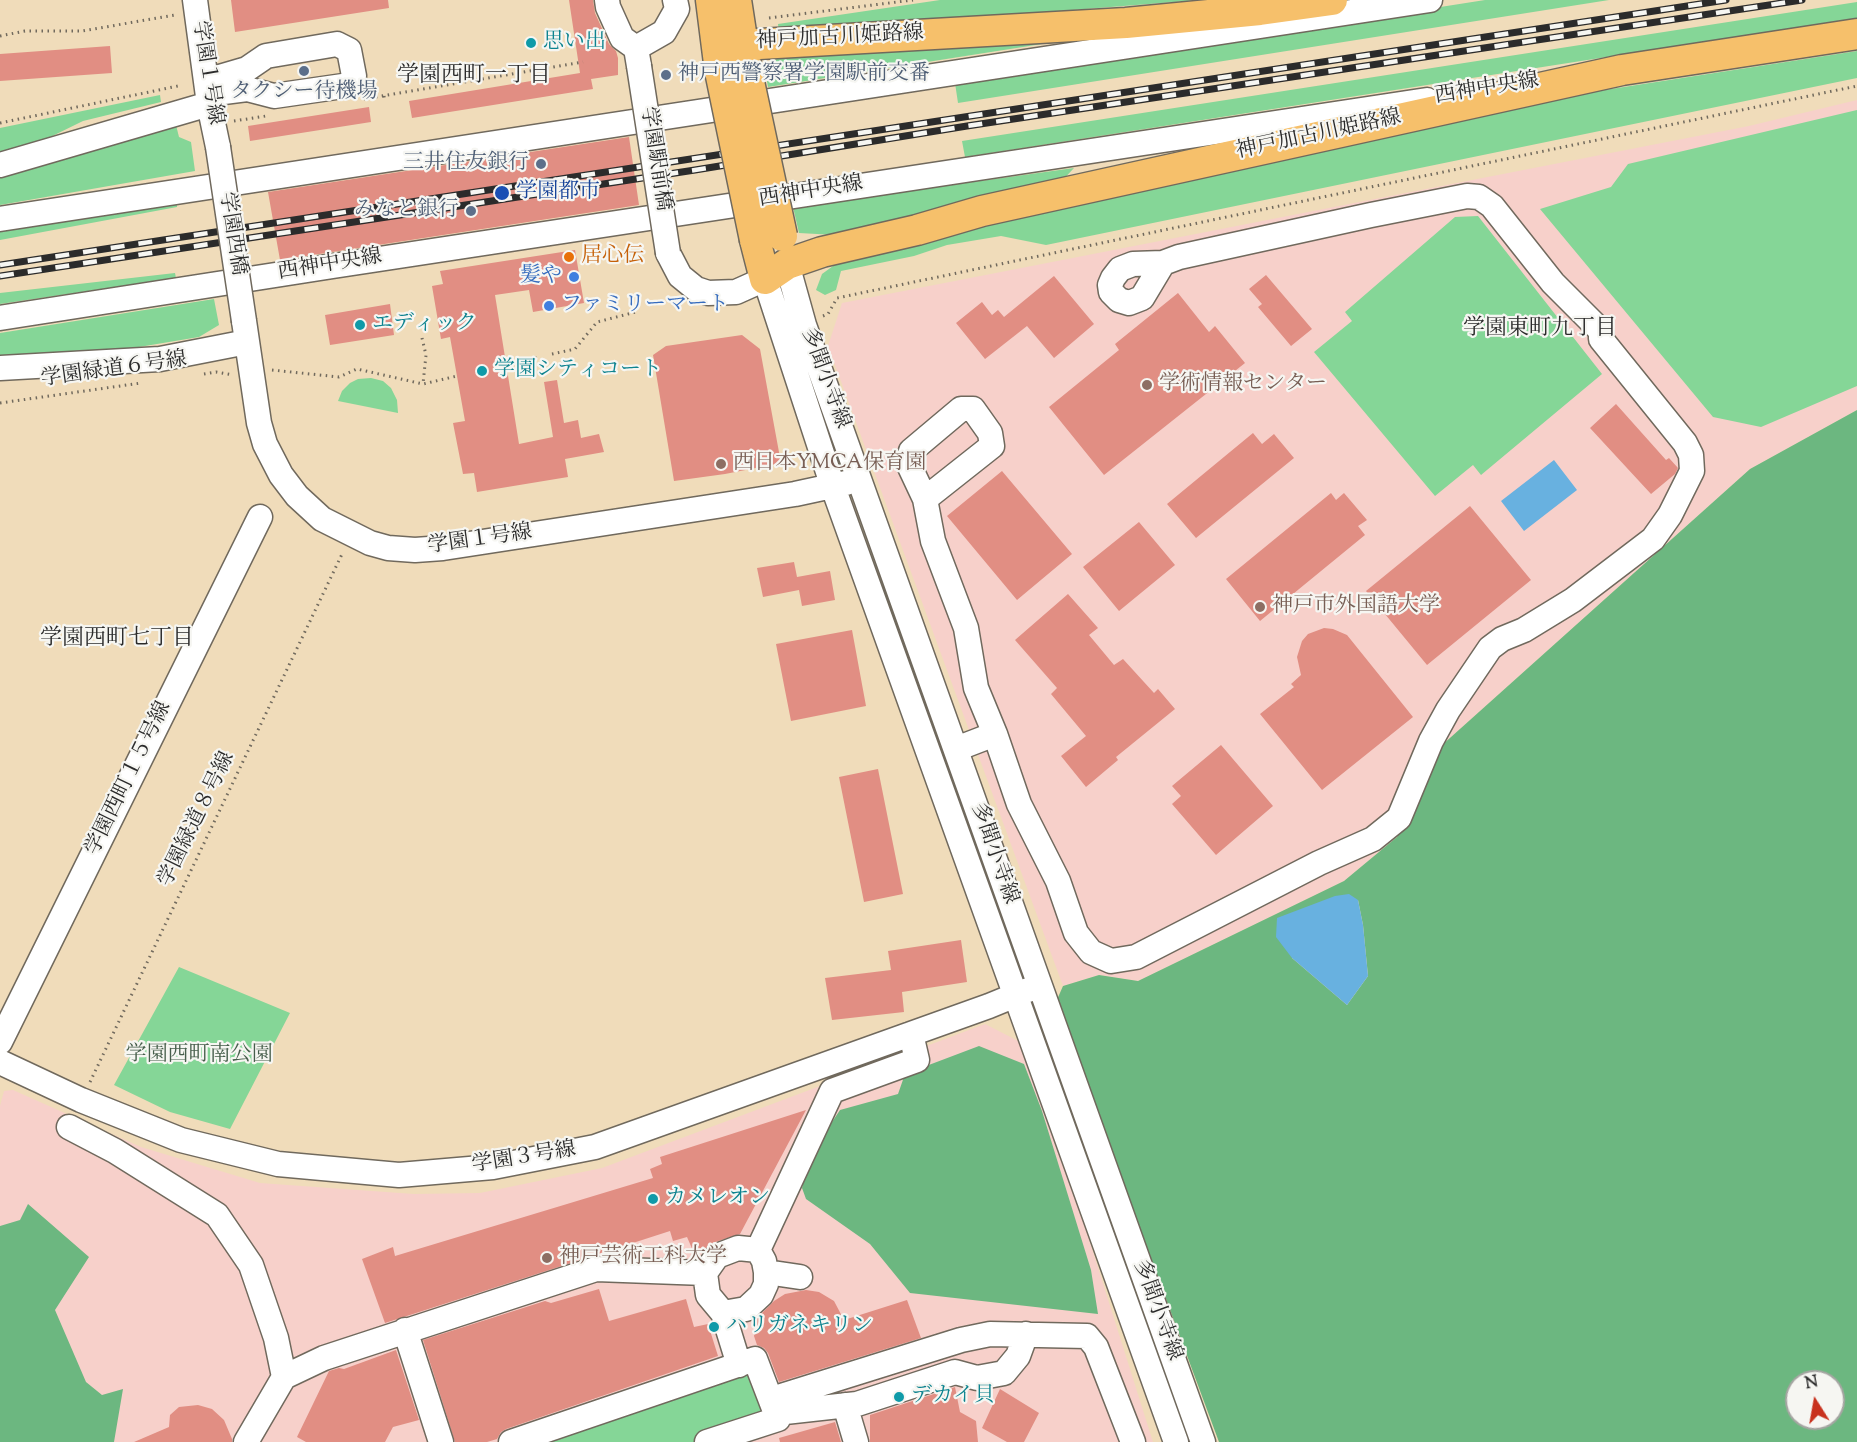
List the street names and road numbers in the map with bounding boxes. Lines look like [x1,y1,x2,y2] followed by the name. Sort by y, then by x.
[185,19,227,127] street label: 学園１号線
[755,22,925,56] street label: 神戸加古川姫路線
[1433,69,1541,111] street label: 西神中央線
[633,105,675,213] street label: 学園駅前橋
[1234,106,1404,166] street label: 神戸加古川姫路線
[757,172,865,214] street label: 西神中央線
[212,191,250,277] street label: 学園西橋
[276,245,384,287] street label: 西神中央線
[794,325,854,433] street label: 多聞小寺線
[39,348,189,394] street label: 学園緑道６号線
[426,521,534,561] street label: 学園１号線
[82,698,178,860] street label: 学園西町１５号線
[154,748,242,892] street label: 学園緑道８号線
[964,800,1022,908] street label: 多聞小寺線
[470,1138,578,1180] street label: 学園３号線
[1126,1257,1186,1365] street label: 多聞小寺線

